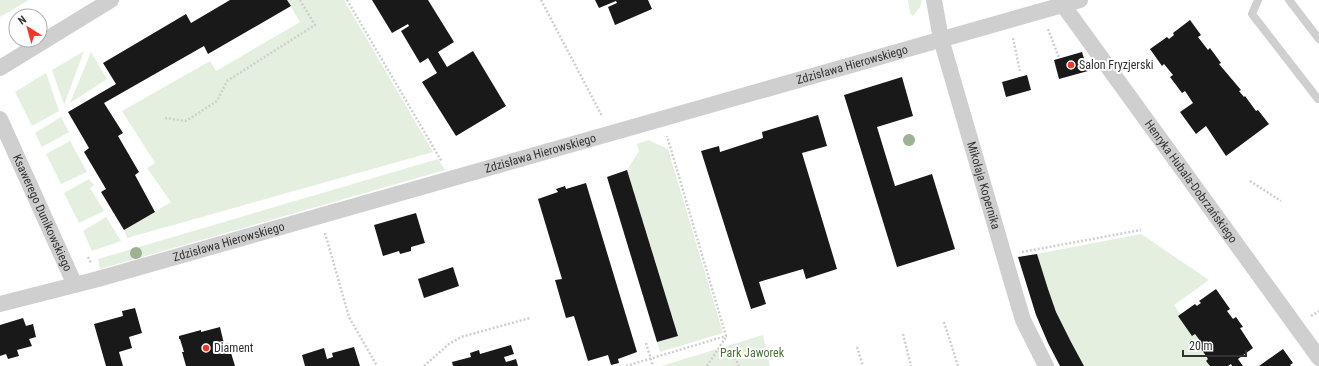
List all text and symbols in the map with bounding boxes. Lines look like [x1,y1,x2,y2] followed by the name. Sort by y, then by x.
[8,8,48,48] north arrow
[16,13,29,28] text: N
[795,42,909,87] street label: Zdzisława Hierowskiego
[1079,58,1154,72] place label: Salon Fryzjerski
[1066,60,1076,70] marker: Salon Fryzjerski
[1142,117,1240,246] street label: Henryka Hubala-Dobrzańskiego
[483,131,598,176] street label: Zdzisława Hierowskiego
[964,140,1003,231] street label: Mikołaja Kopernika
[10,152,75,274] street label: Ksawerego Dunikowskiego
[171,219,286,264] street label: Zdzisława Hierowskiego
[1183,332,1246,358] scale bar
[1189,339,1213,353] text: 20 m
[214,341,254,355] place label: Diament
[201,343,211,353] marker: Diament
[720,346,785,360] park label: Park Jaworek

